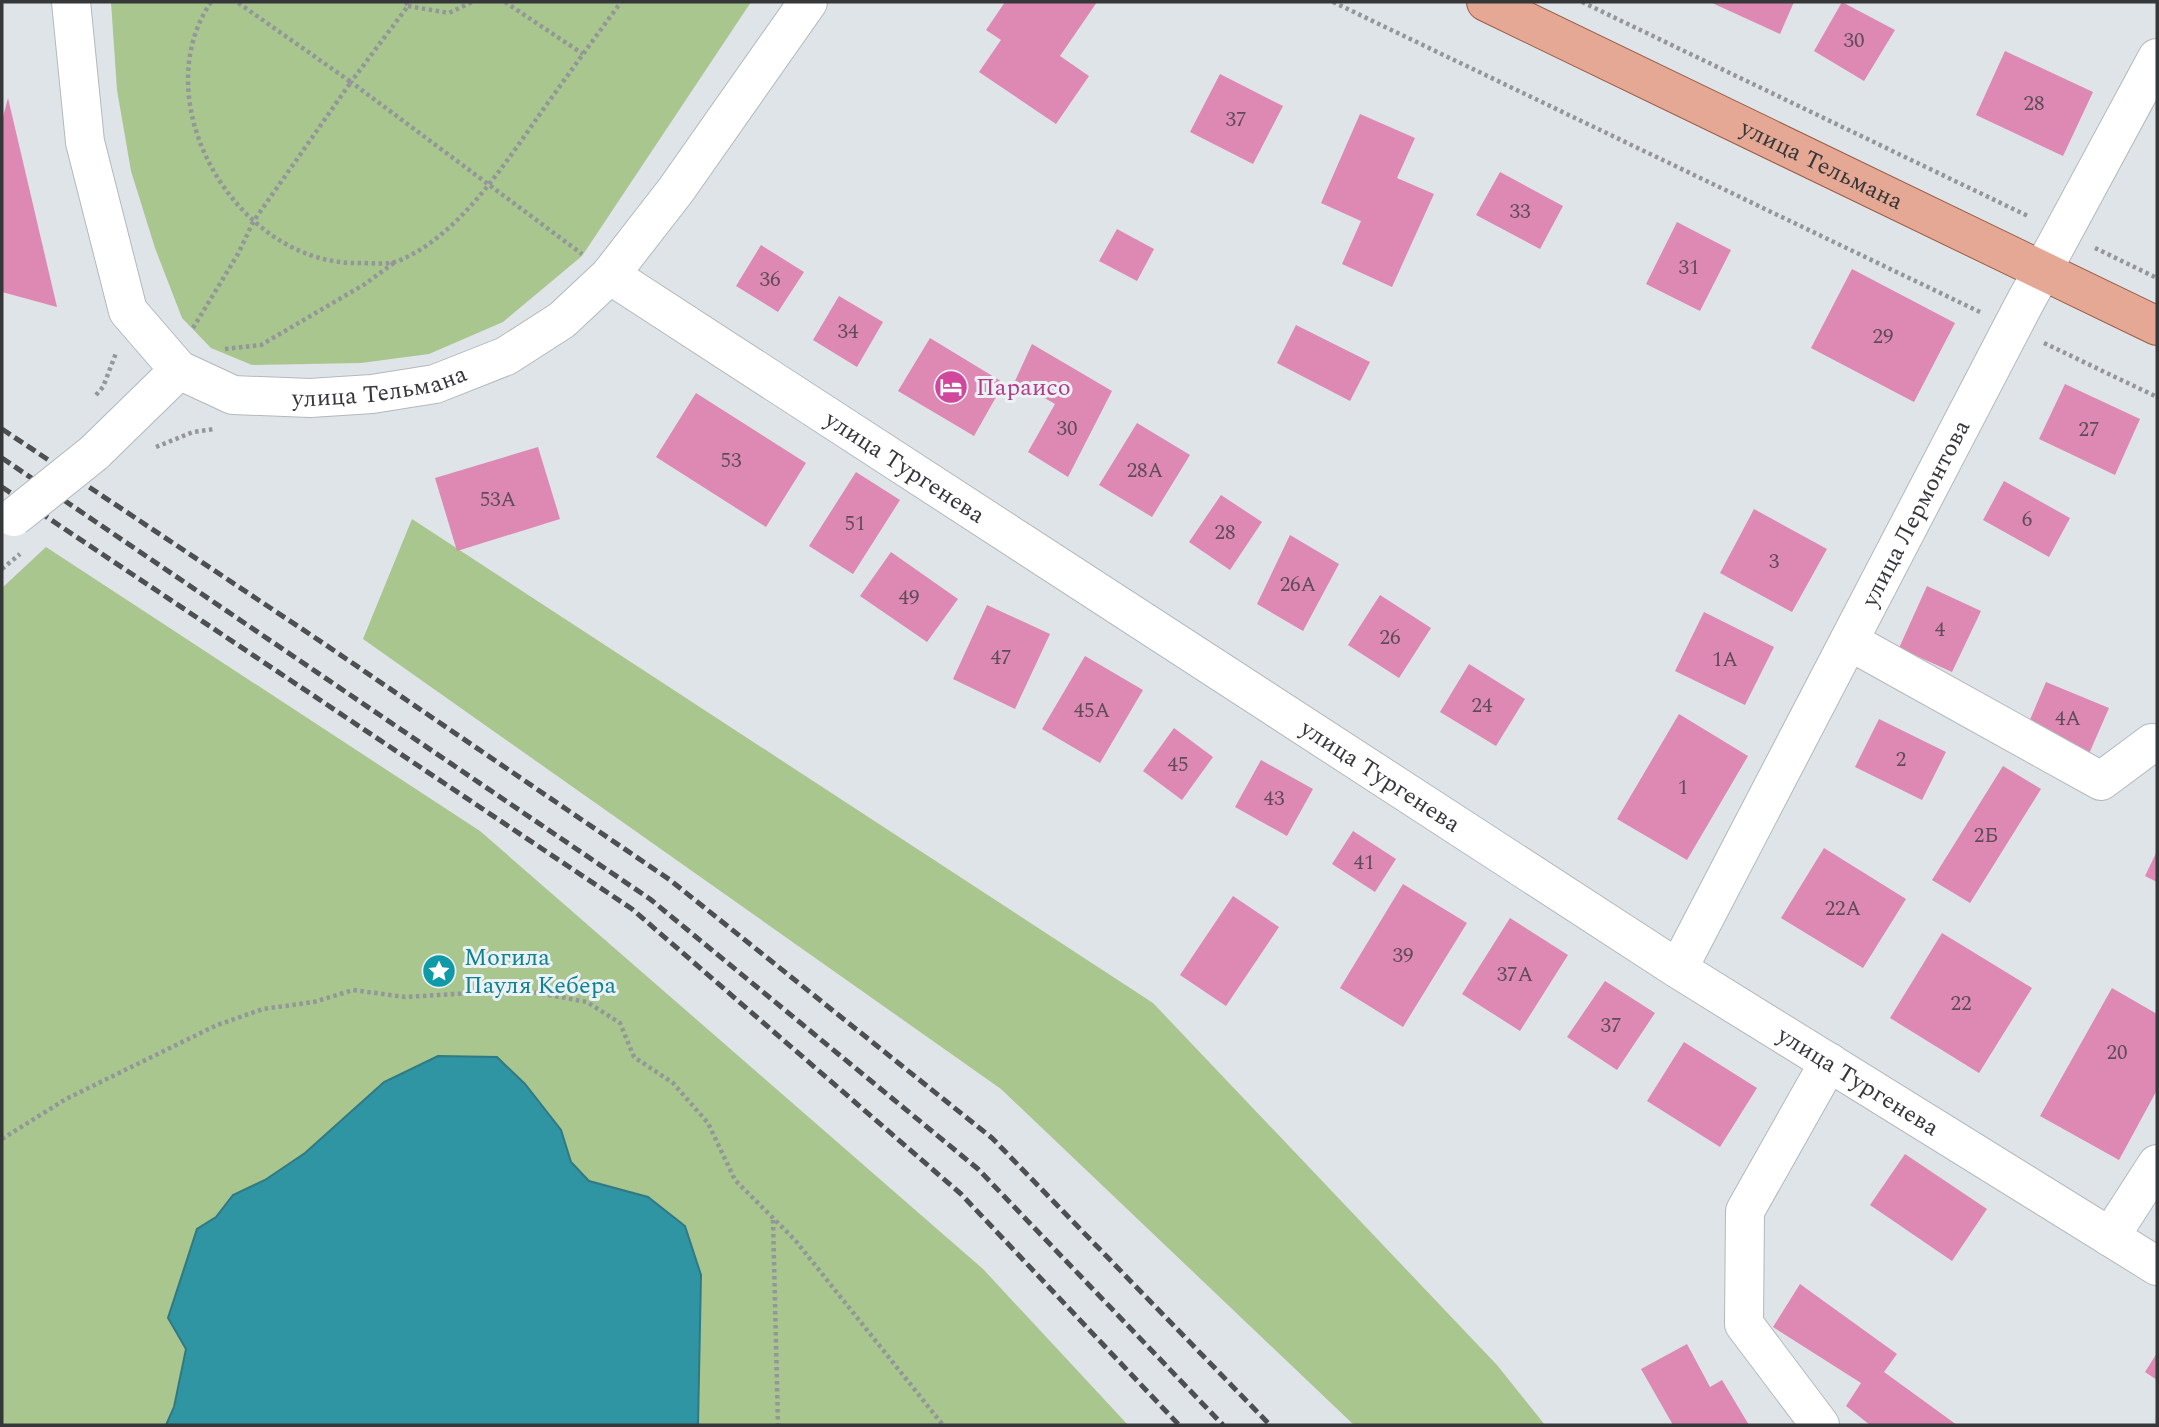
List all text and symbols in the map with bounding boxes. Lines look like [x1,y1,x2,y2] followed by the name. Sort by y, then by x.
[1844,25,1865,57] house number: 30
[2024,88,2045,120] house number: 28
[1226,104,1247,136] house number: 37
[1733,110,1909,220] street label: улица Тельмана
[1510,196,1531,228] house number: 33
[1679,252,1700,284] house number: 31
[760,264,781,296] house number: 36
[838,316,859,348] house number: 34
[1873,321,1894,353] house number: 29
[290,356,473,417] street label: улица Тельмана
[932,368,970,406] hotel icon: Параисо
[976,370,1071,406] place label: Параисо
[816,402,992,533] street label: улица Тургенева
[1057,413,1078,445] house number: 30
[1852,413,1980,614] street label: улица Лермонтова
[2079,414,2100,446] house number: 27
[721,445,742,477] house number: 53
[1127,455,1164,487] house number: 28А
[480,484,517,516] house number: 53А
[2022,504,2032,536] house number: 6
[845,508,866,540] house number: 51
[1215,517,1236,549] house number: 28
[1769,546,1780,578] house number: 3
[1280,569,1317,601] house number: 26А
[899,582,920,614] house number: 49
[1935,614,1946,646] house number: 4
[1380,622,1401,654] house number: 26
[991,642,1012,674] house number: 47
[1712,644,1738,676] house number: 1А
[1472,690,1493,722] house number: 24
[1074,695,1111,727] house number: 45А
[2055,703,2081,735] house number: 4А
[1292,711,1468,842] street label: улица Тургенева
[1896,744,1906,776] house number: 2
[1168,749,1189,781] house number: 45
[1678,772,1688,804] house number: 1
[1264,783,1285,815] house number: 43
[1974,820,1998,852] house number: 2Б
[1354,847,1375,879] house number: 41
[1825,893,1862,925] house number: 22А
[464,940,616,1004] place label: Могила Пауля Кебера
[1393,940,1414,972] house number: 39
[420,952,458,990] place icon: Могила Пауля Кебера
[1497,959,1534,991] house number: 37А
[1951,988,1972,1020] house number: 22
[1601,1010,1622,1042] house number: 37
[1769,1017,1946,1146] street label: улица Тургенева
[2107,1037,2128,1069] house number: 20

